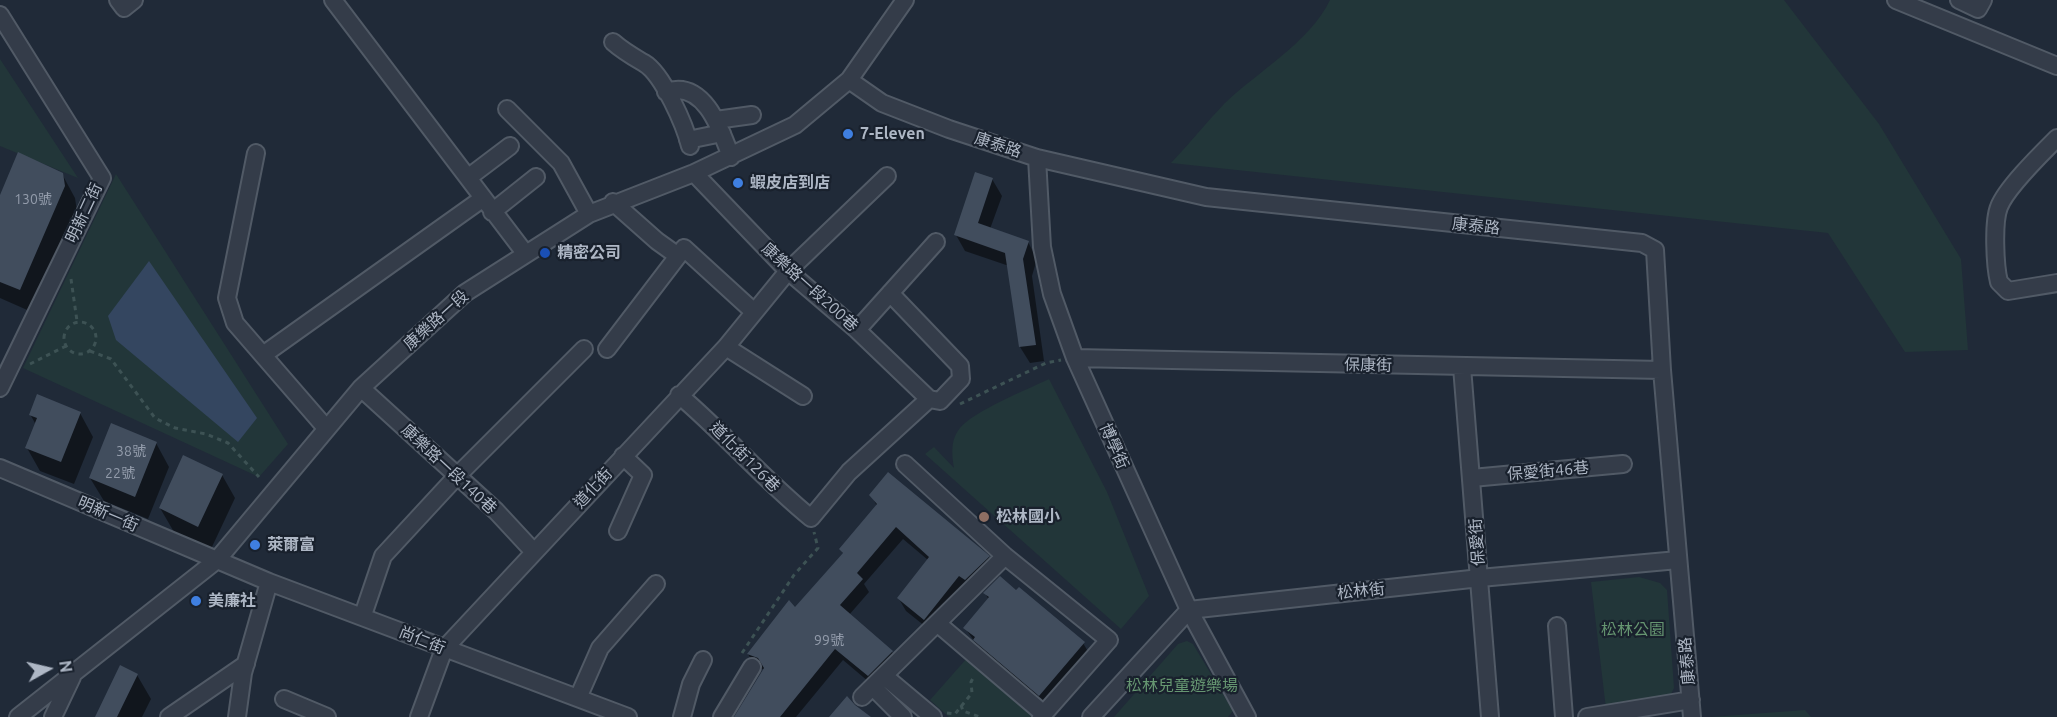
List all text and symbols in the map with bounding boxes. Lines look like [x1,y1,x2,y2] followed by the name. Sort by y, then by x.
[860,124,925,144] place label: 7-Eleven
[841,127,855,141] marker: 7-Eleven
[972,128,1024,162] street label: 康泰路
[750,173,830,193] place label: 蝦皮店到店
[731,176,745,190] marker: 蝦皮店到店
[62,180,106,246] street label: 明新二街
[14,191,52,207] house number: 130號
[1451,214,1501,238] street label: 康泰路
[758,239,862,335] street label: 康樂路一段200巷
[557,243,621,263] place label: 精密公司
[538,246,552,260] marker: 精密公司
[400,286,472,354] street label: 康樂路一段
[1344,355,1392,375] street label: 保康街
[706,418,784,496] street label: 道化街126巷
[397,420,501,518] street label: 康樂路一段140巷
[1095,420,1133,472] street label: 博學街
[116,443,146,459] house number: 38號
[1506,458,1590,484] street label: 保愛街46巷
[570,464,616,512] street label: 道化街
[105,465,135,481] house number: 22號
[75,493,141,535] street label: 明新一街
[996,507,1060,527] place label: 松林國小
[977,510,991,524] marker: 松林國小
[1466,517,1488,567] street label: 保愛街
[267,535,315,555] place label: 萊爾富
[248,538,262,552] marker: 萊爾富
[1336,579,1386,603] street label: 松林街
[208,591,256,611] place label: 美廉社
[189,594,203,608] marker: 美廉社
[1601,620,1665,640] park label: 松林公園
[396,622,448,658] street label: 尚仁街
[814,632,844,648] house number: 99號
[1675,636,1699,686] street label: 康泰路
[18,639,78,699] north arrow
[56,659,76,674] text: N
[1126,676,1238,696] park label: 松林兒童遊樂場

